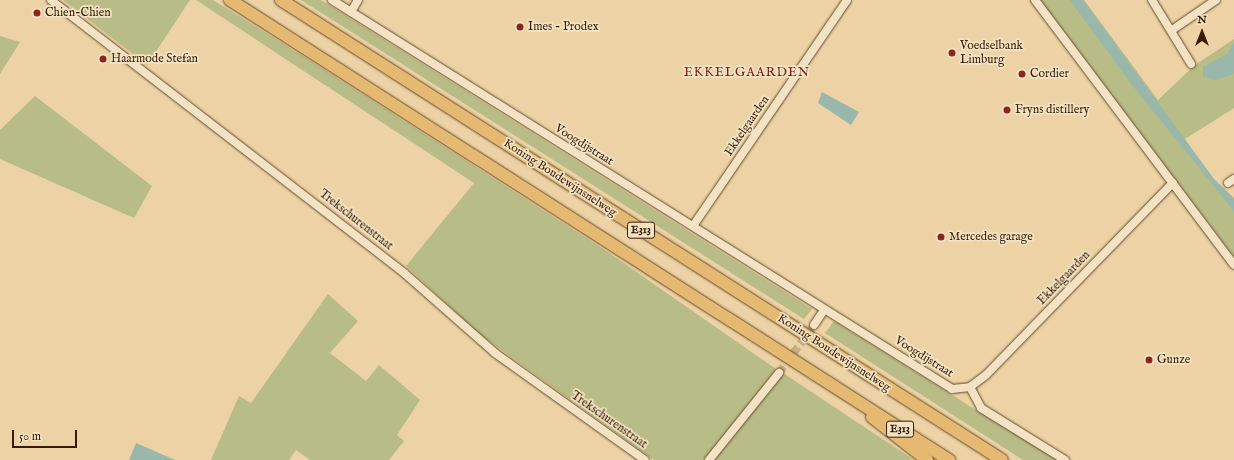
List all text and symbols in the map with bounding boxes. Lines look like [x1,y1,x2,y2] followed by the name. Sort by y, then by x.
[45,6,111,20] place label: Chien-Chien
[32,8,42,18] marker: Chien-Chien
[1182,12,1222,52] north arrow
[1197,13,1207,27] text: N
[528,20,598,34] place label: Imes - Prodex
[515,22,525,32] marker: Imes - Prodex
[960,39,1023,67] place label: Voedselbank Limburg
[947,48,957,58] marker: Voedselbank Limburg
[111,52,198,66] place label: Haarmode Stefan
[98,54,108,64] marker: Haarmode Stefan
[684,65,810,81] district label: EKKELGAARDEN
[1030,67,1069,81] place label: Cordier
[1017,69,1027,79] marker: Cordier
[722,93,772,159] street label: Ekkelgaarden
[1015,103,1089,117] place label: Fryns distillery
[1002,105,1012,115] marker: Fryns distillery
[552,121,616,169] street label: Voogdijstraat
[501,136,619,220] street label: Koning Boudewijnsnelweg
[316,187,396,253] street label: Trekschurenstraat
[627,221,655,239] road number: E313
[949,230,1033,244] place label: Mercedes garage
[936,232,946,242] marker: Mercedes garage
[1035,248,1093,308] street label: Ekkelgaarden
[775,311,893,395] street label: Koning Boudewijnsnelweg
[892,333,956,381] street label: Voogdijstraat
[1157,353,1190,367] place label: Gunze
[1144,355,1154,365] marker: Gunze
[568,388,650,452] street label: Trekschurenstraat
[886,420,914,438] road number: E313
[14,422,79,448] scale bar
[19,429,41,444] text: 50 m

